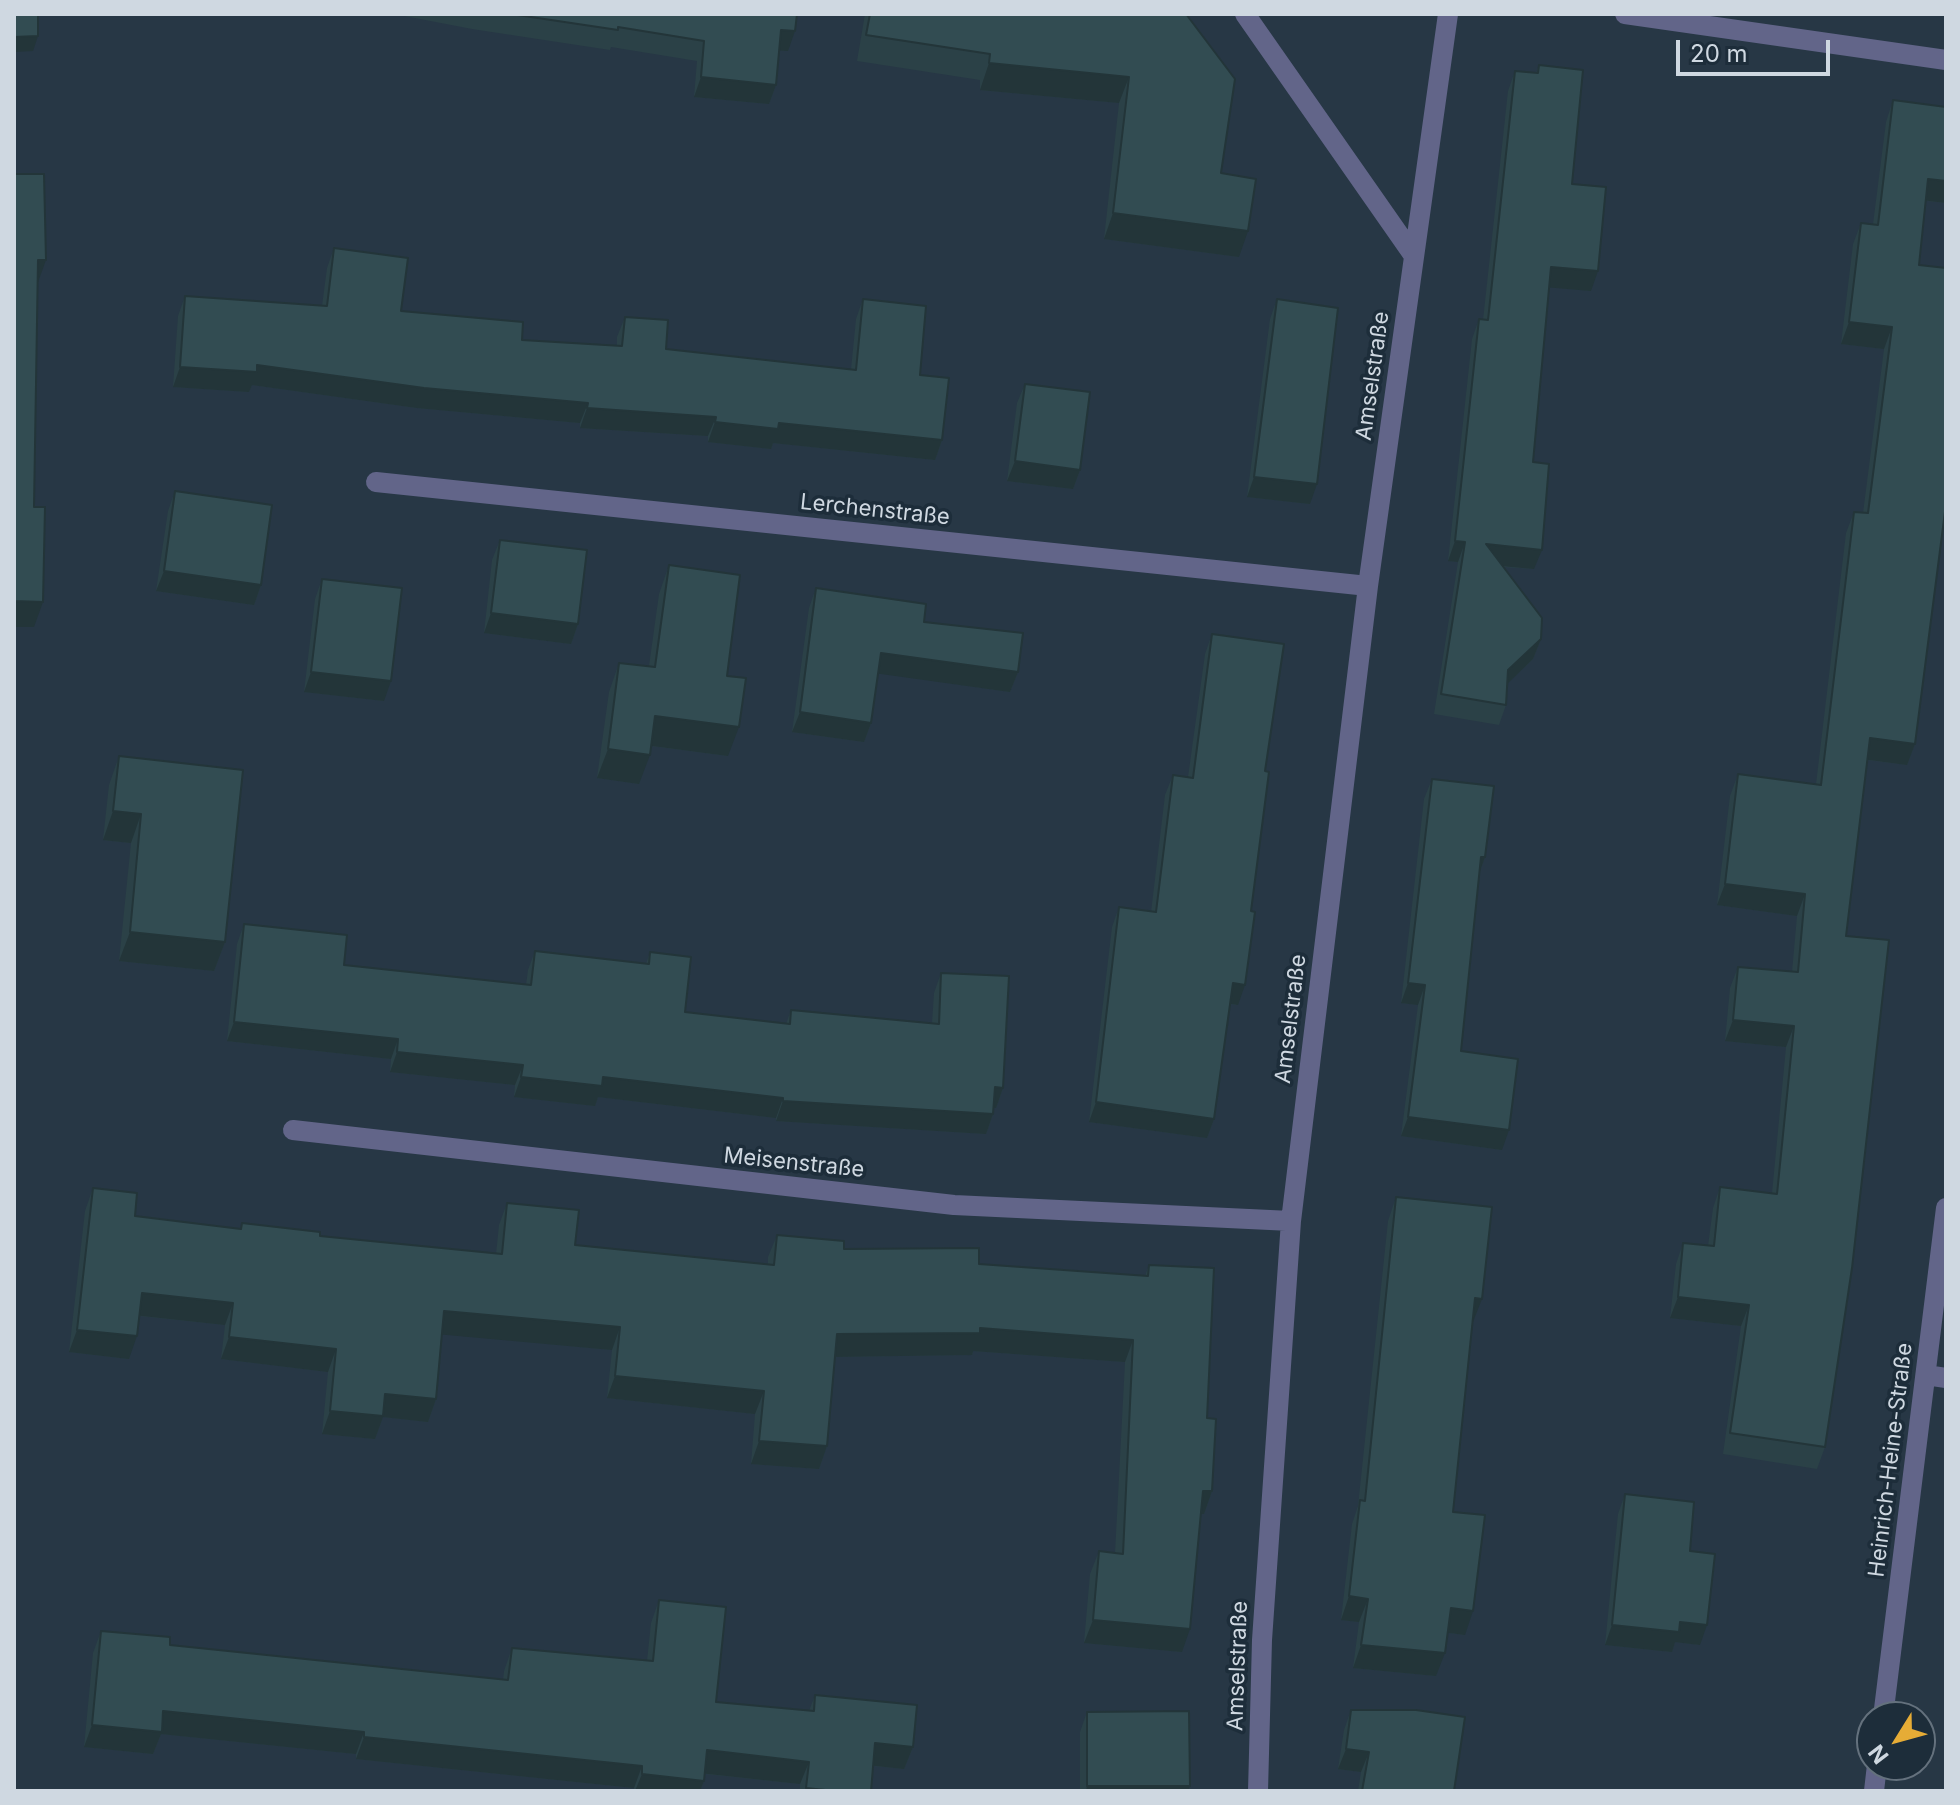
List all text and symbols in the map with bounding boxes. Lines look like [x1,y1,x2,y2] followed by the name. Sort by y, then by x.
[1680,24,1834,74] scale bar
[1690,39,1748,68] text: 20 m
[1351,310,1395,442] street label: Amselstraße
[799,489,951,531] street label: Lerchenstraße
[1270,953,1312,1085] street label: Amselstraße
[722,1142,866,1184] street label: Meisenstraße
[1864,1341,1918,1579] street label: Heinrich-Heine-Straße
[1223,1601,1253,1731] street label: Amselstraße
[1856,1701,1936,1781] north arrow
[1863,1740,1894,1769] text: N

